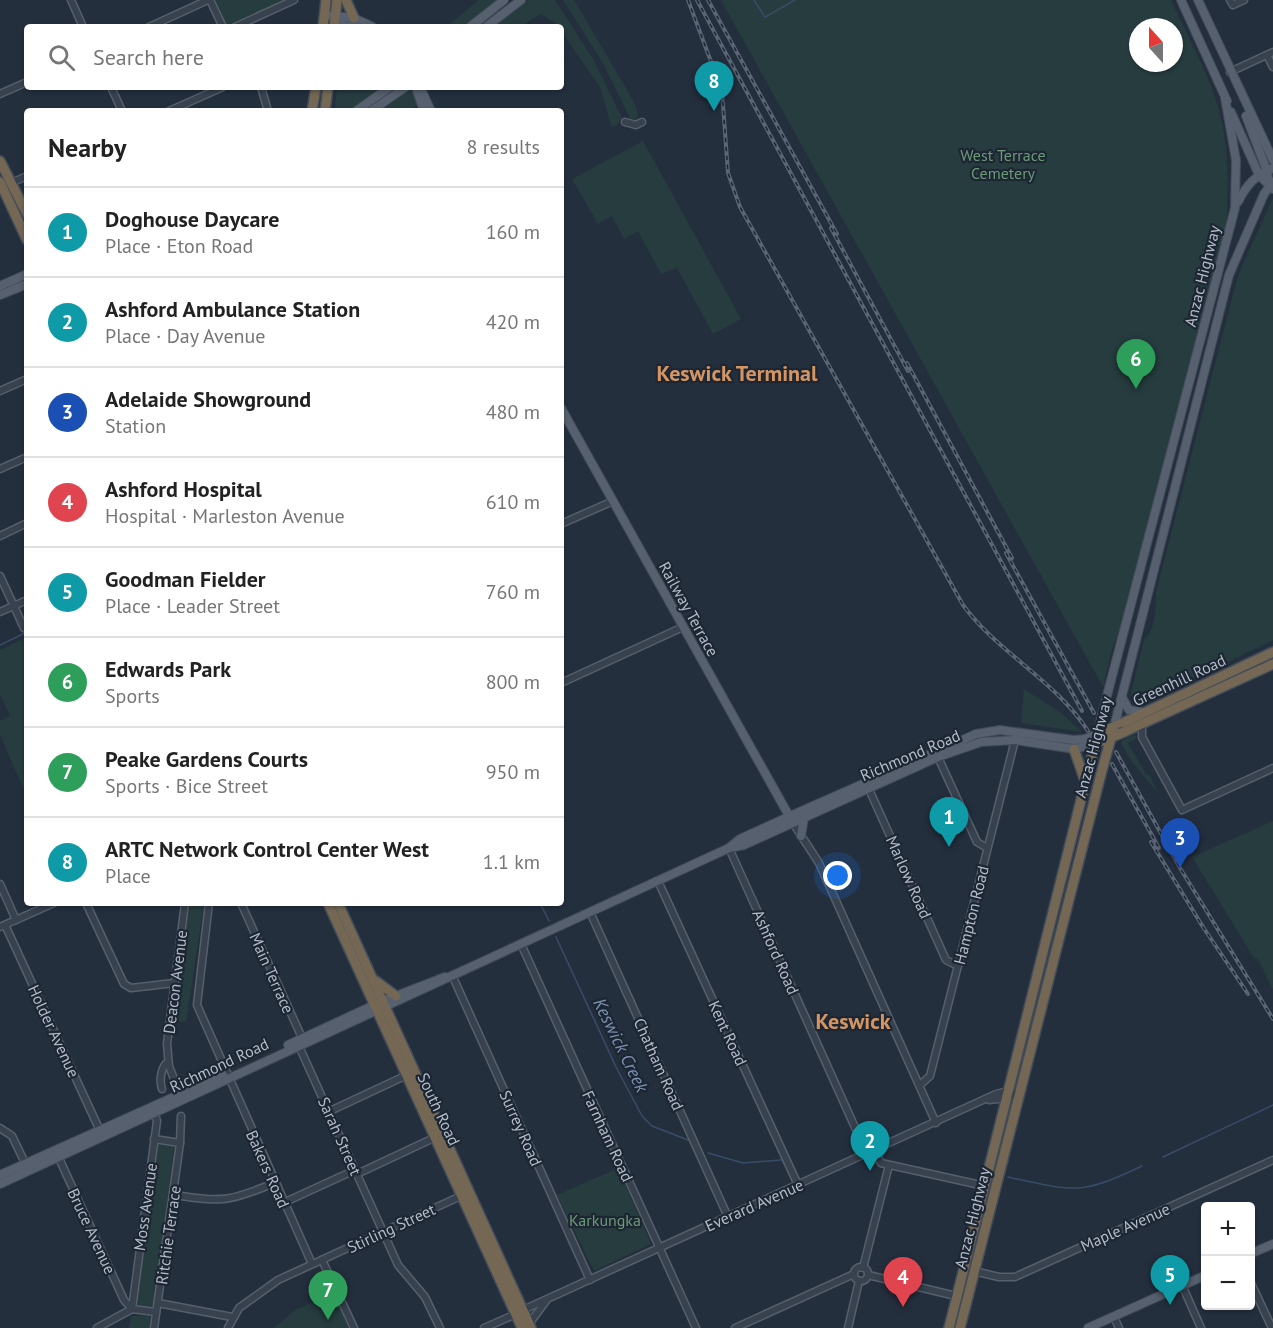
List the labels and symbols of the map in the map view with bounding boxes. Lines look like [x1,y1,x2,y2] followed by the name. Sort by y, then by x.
[1129,18,1183,72] north arrow
[694,62,734,111] pin: 8
[960,145,1046,183] park label: West Terrace Cemetery
[1180,223,1224,329] street label: Anzac Highway
[1116,340,1156,389] pin: 6
[657,359,818,387] district label: Keswick Terminal
[655,558,723,660] street label: Railway Terrace
[1129,650,1229,710] street label: Greenhill Road
[1070,694,1116,800] street label: Anzac Highway
[857,725,963,785] street label: Richmond Road
[930,798,968,847] pin: 1
[1160,818,1200,868] pin: 3
[882,832,936,922] street label: Marlow Road
[823,861,852,890] your location
[949,864,993,966] street label: Hampton Road
[748,907,804,997] street label: Ashford Road
[159,929,191,1035] street label: Deacon Avenue
[245,930,299,1016] street label: Main Terrace
[24,982,84,1080] street label: Holder Avenue
[588,994,654,1097] water label: Keswick Creek
[704,997,752,1069] street label: Kent Road
[815,1007,891,1035] district label: Keswick
[630,1015,688,1113] street label: Chatham Road
[166,1033,272,1097] street label: Richmond Road
[413,1069,465,1149] street label: South Road
[495,1087,547,1169] street label: Surrey Road
[578,1087,638,1185] street label: Farnham Road
[314,1094,366,1179] street label: Sarah Street
[850,1122,890,1171] pin: 2
[242,1127,294,1211] street label: Bakers Road
[129,1162,161,1252] street label: Moss Avenue
[950,1165,994,1271] street label: Anzac Highway
[702,1174,806,1236] street label: Everard Avenue
[151,1184,185,1286] street label: Ritchie Terrace
[63,1185,121,1277] street label: Bruce Avenue
[1077,1198,1173,1256] street label: Maple Avenue
[344,1199,439,1257] street label: Stirling Street
[569,1210,641,1230] park label: Karkungka
[1150,1256,1190,1305] pin: 5
[884,1258,922,1307] pin: 4
[308,1270,348,1320] pin: 7

